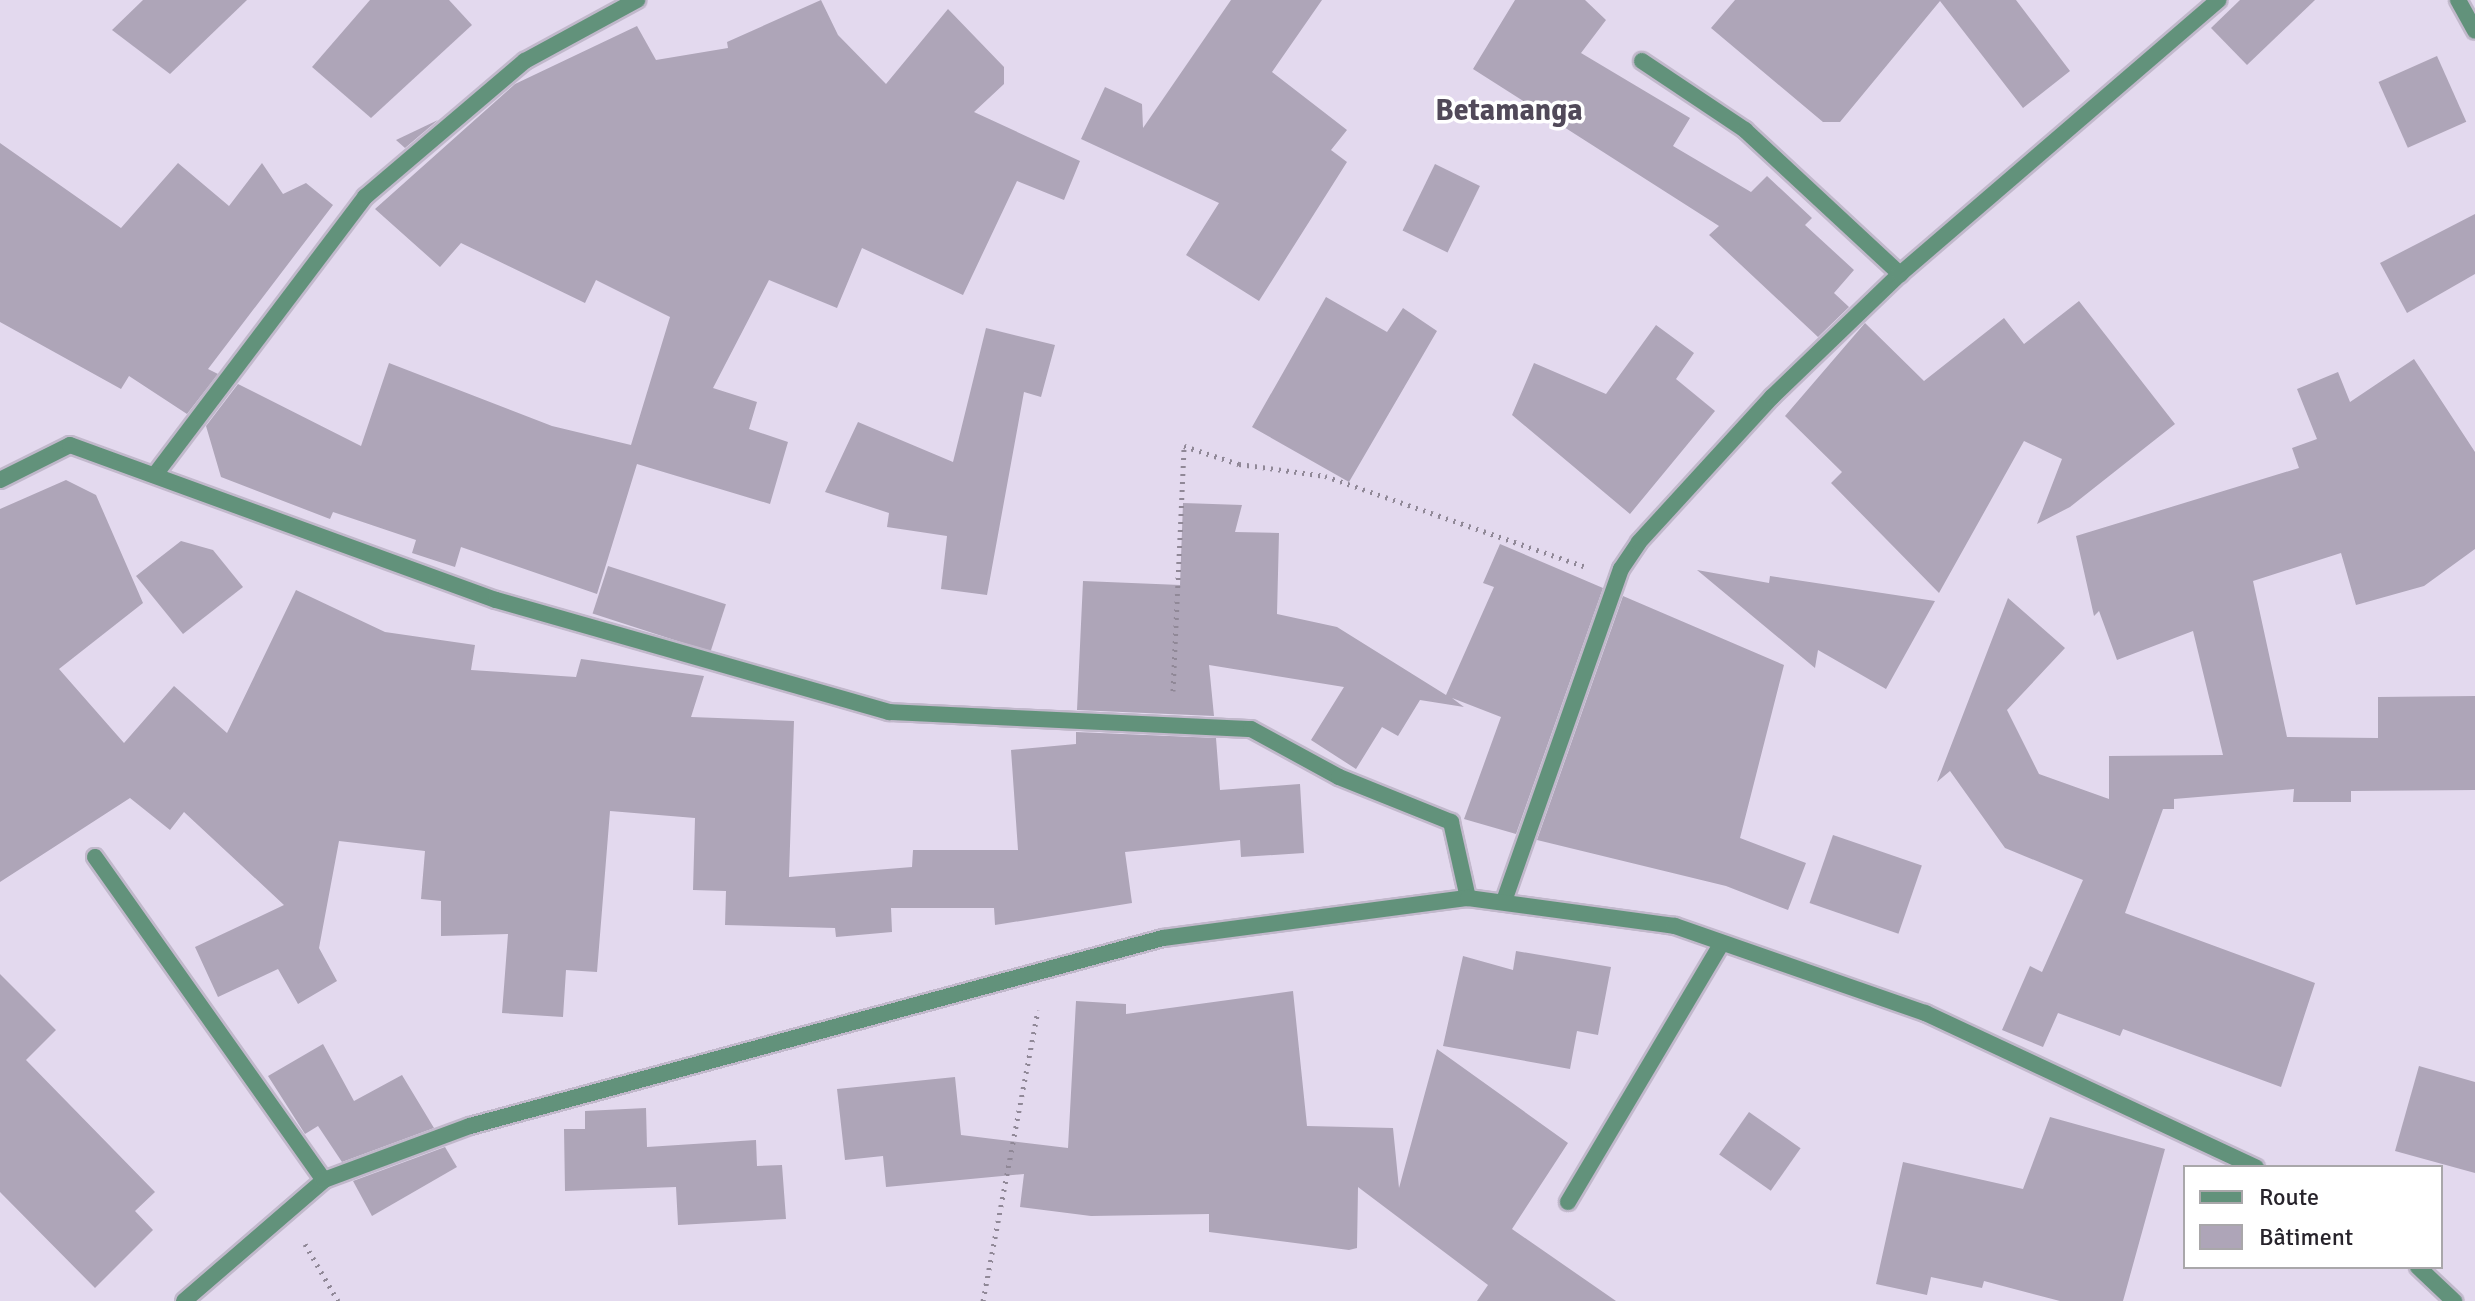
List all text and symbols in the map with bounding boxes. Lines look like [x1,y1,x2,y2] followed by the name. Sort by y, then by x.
[1435,93,1583,129] district label: Betamanga
[2183,1165,2443,1269] legend
[2259,1182,2319,1212] text: Route
[2259,1222,2353,1252] text: Bâtiment

